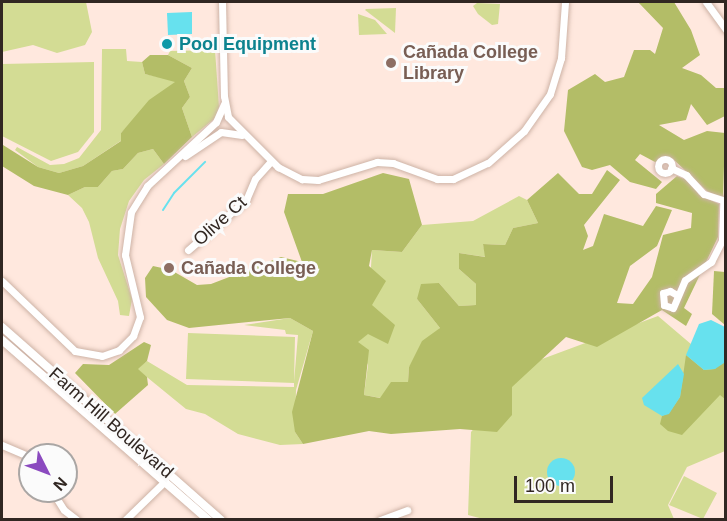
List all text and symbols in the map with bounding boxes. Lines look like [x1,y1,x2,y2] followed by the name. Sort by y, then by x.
[179,33,316,55] place label: Pool Equipment
[160,37,174,51] marker: Pool Equipment
[403,42,538,84] place label: Cañada College Library
[384,56,398,70] marker: Cañada College Library
[189,192,251,250] street label: Olive Ct
[181,257,316,279] place label: Cañada College
[162,261,176,275] marker: Cañada College
[44,363,178,483] street label: Farm Hill Boulevard
[18,443,78,503] north arrow
[517,464,616,502] scale bar
[50,474,70,494] text: N
[525,476,575,496] text: 100 m

